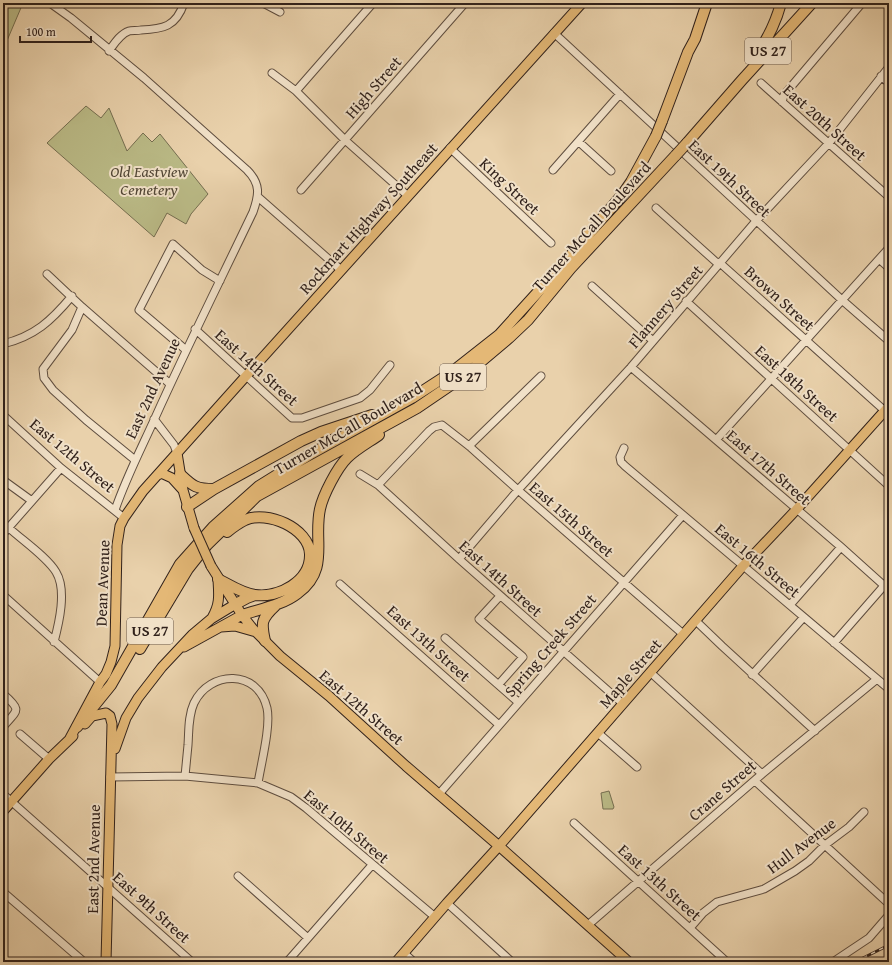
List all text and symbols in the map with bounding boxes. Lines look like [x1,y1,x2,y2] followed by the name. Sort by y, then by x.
[20,18,91,44] scale bar
[26,23,56,40] text: 100 m
[745,38,791,64] road number: US 27
[339,50,407,124] street label: High Street
[778,78,872,166] street label: East 20th Street
[683,133,777,223] street label: East 19th Street
[293,136,443,299] street label: Rockmart Highway Southeast
[474,152,546,221] street label: King Street
[526,155,656,296] street label: Turner McCall Boulevard
[110,159,188,201] park label: Old Eastview Cemetery
[622,259,708,353] street label: Flannery Street
[739,260,821,336] street label: Brown Street
[210,323,304,411] street label: East 14th Street
[118,333,186,443] street label: East 2nd Avenue
[750,339,844,427] street label: East 18th Street
[440,364,486,390] road number: US 27
[269,375,427,480] street label: Turner McCall Boulevard
[25,412,121,498] street label: East 12th Street
[721,423,817,511] street label: East 17th Street
[524,475,620,563] street label: East 15th Street
[710,517,806,603] street label: East 16th Street
[454,534,548,622] street label: East 14th Street
[88,539,116,627] street label: Dean Avenue
[498,588,602,702] street label: Spring Creek Street
[382,599,476,687] street label: East 13th Street
[127,618,173,644] road number: US 27
[593,633,667,713] street label: Maple Street
[314,663,410,751] street label: East 12th Street
[683,753,762,826] street label: Crane Street
[299,783,395,869] street label: East 10th Street
[80,804,106,914] street label: East 2nd Avenue
[761,811,841,879] street label: Hull Avenue
[613,838,707,926] street label: East 13th Street
[108,865,197,949] street label: East 9th Street

